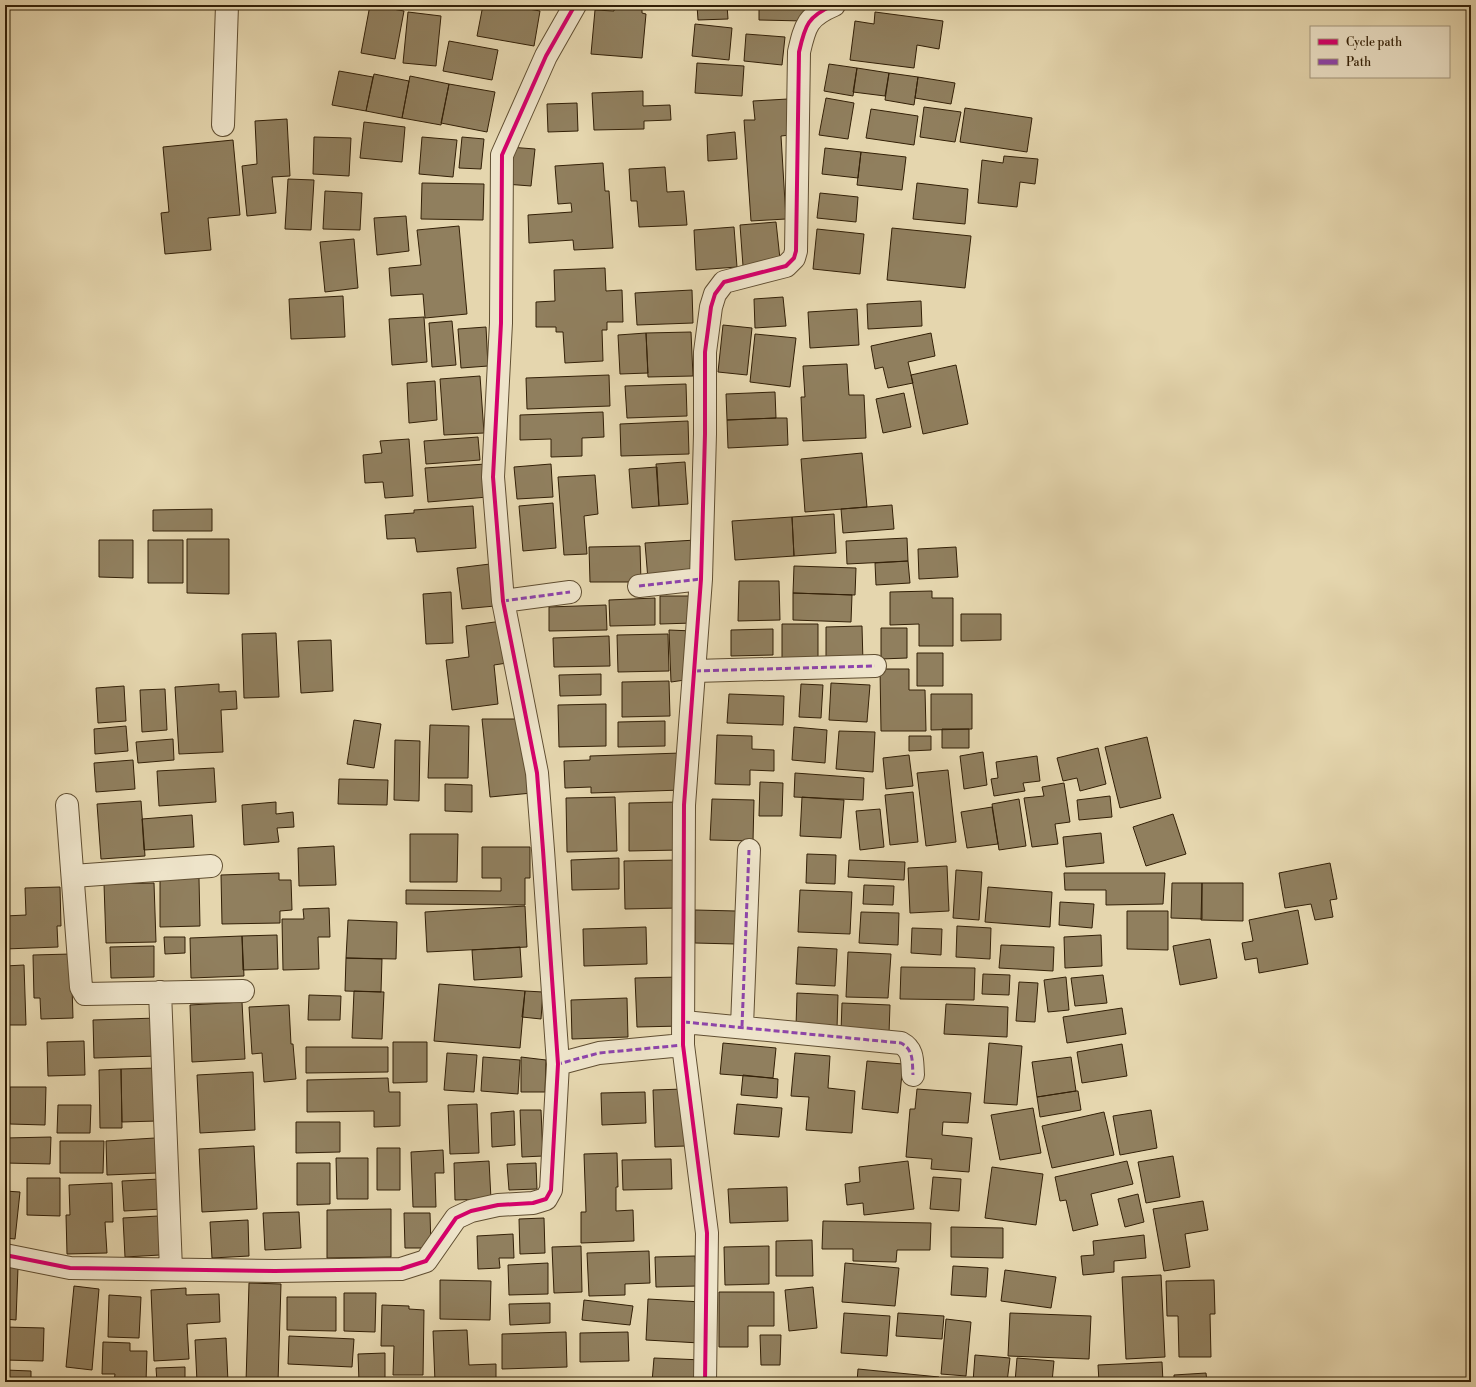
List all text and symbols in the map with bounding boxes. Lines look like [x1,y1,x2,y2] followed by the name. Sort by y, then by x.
[1310,26,1450,78] legend
[1346,35,1402,50] text: Cycle path
[1346,55,1371,70] text: Path

